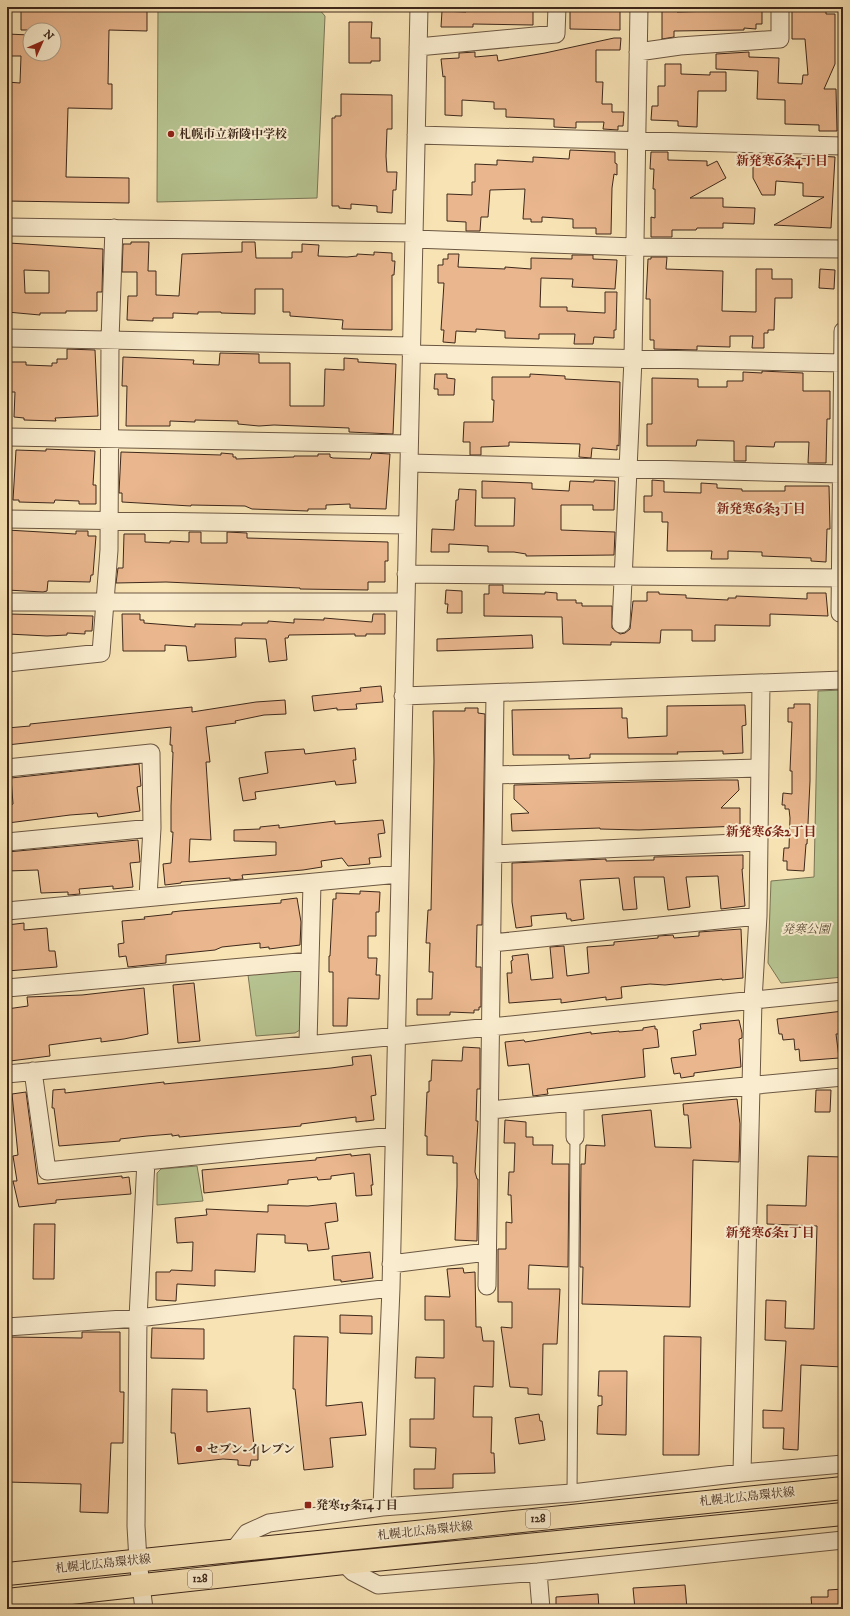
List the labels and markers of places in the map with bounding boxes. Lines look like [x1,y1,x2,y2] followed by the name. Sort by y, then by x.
[179,127,287,142] place label: 札幌市立新陵中学校
[166,129,176,139] marker: 札幌市立新陵中学校
[207,1442,295,1457] place label: セブン-イレブン
[194,1444,204,1454] marker: セブン-イレブン
[316,1498,398,1513] place label: 発寒15条14丁目
[303,1500,313,1510] marker: 発寒15条14丁目

